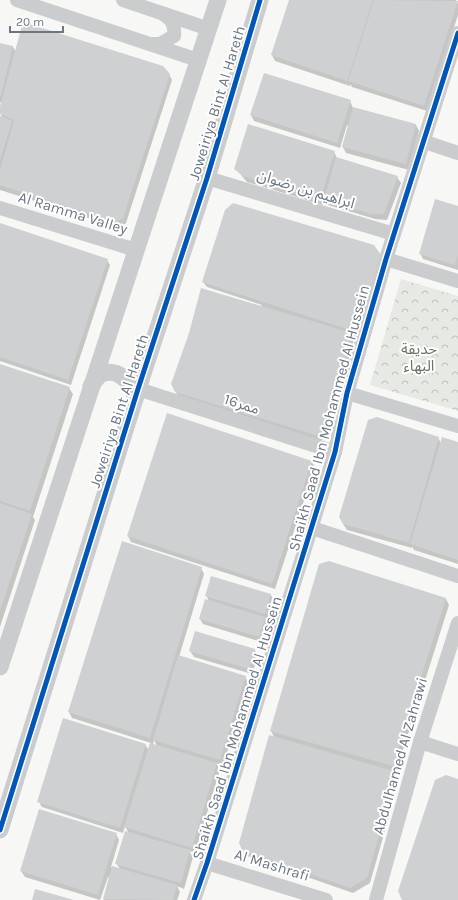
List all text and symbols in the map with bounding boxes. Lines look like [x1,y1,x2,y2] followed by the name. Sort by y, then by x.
[10,8,63,34] scale bar
[16,15,44,29] text: 20 m
[185,24,249,182] street label: Joweiriya Bint Al Hareth
[254,166,357,214] street label: ابراهيم بن رضوان
[16,188,130,238] street label: Al Ramma Valley
[285,283,373,553] street label: Shaikh Saad Ibn Mohammed Al Hussein
[86,332,152,490] street label: Joweiriya Bint Al Hareth
[401,340,437,375] park label: حديقة البهاء
[222,390,262,418] street label: ممر16
[188,594,286,862] street label: Shaikh Saad Ibn Mohammed Al Hussein
[369,675,431,837] street label: Abdulhamed Al Zahrawi
[232,845,312,885] street label: Al Mashrafi

